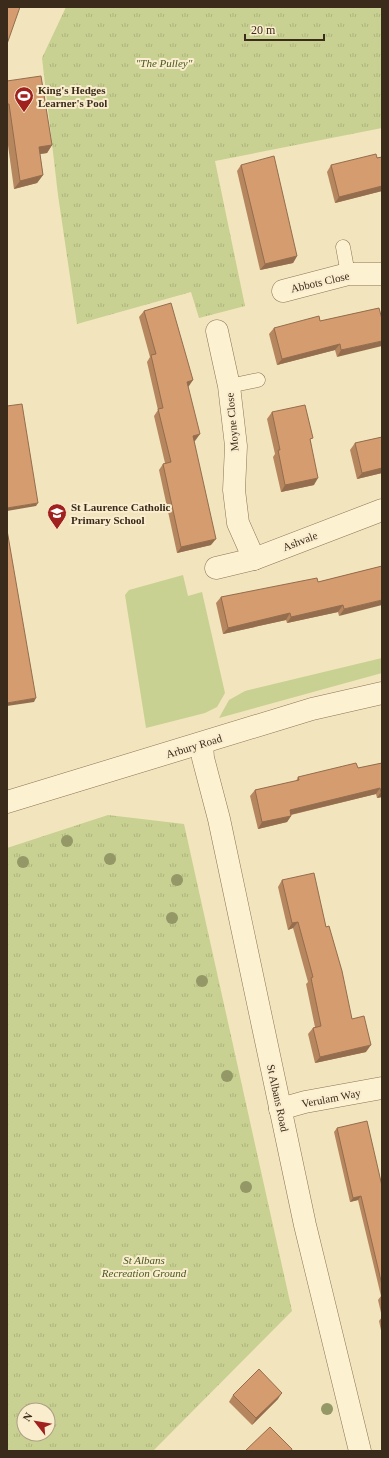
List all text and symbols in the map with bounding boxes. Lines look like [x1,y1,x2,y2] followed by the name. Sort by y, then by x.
[245,16,324,42] scale bar
[251,23,276,37] text: 20 m
[136,57,193,69] park label: "The Pulley"
[38,84,107,109] place label: King's Hedges Learner's Pool
[13,85,35,113] sports icon: King's Hedges Learner's Pool
[290,269,350,295] street label: Abbots Close
[223,392,241,452] street label: Moyne Close
[71,501,171,526] place label: St Laurence Catholic Primary School
[46,502,68,530] school or university icon: St Laurence Catholic Primary School
[281,529,319,553] street label: Ashvale
[165,732,224,760] street label: Arbury Road
[265,1063,291,1133] street label: St Albans Road
[301,1086,362,1110] street label: Verulam Way
[101,1254,187,1279] park label: St Albans Recreation Ground
[16,1402,56,1442] north arrow
[20,1410,35,1423] text: N

